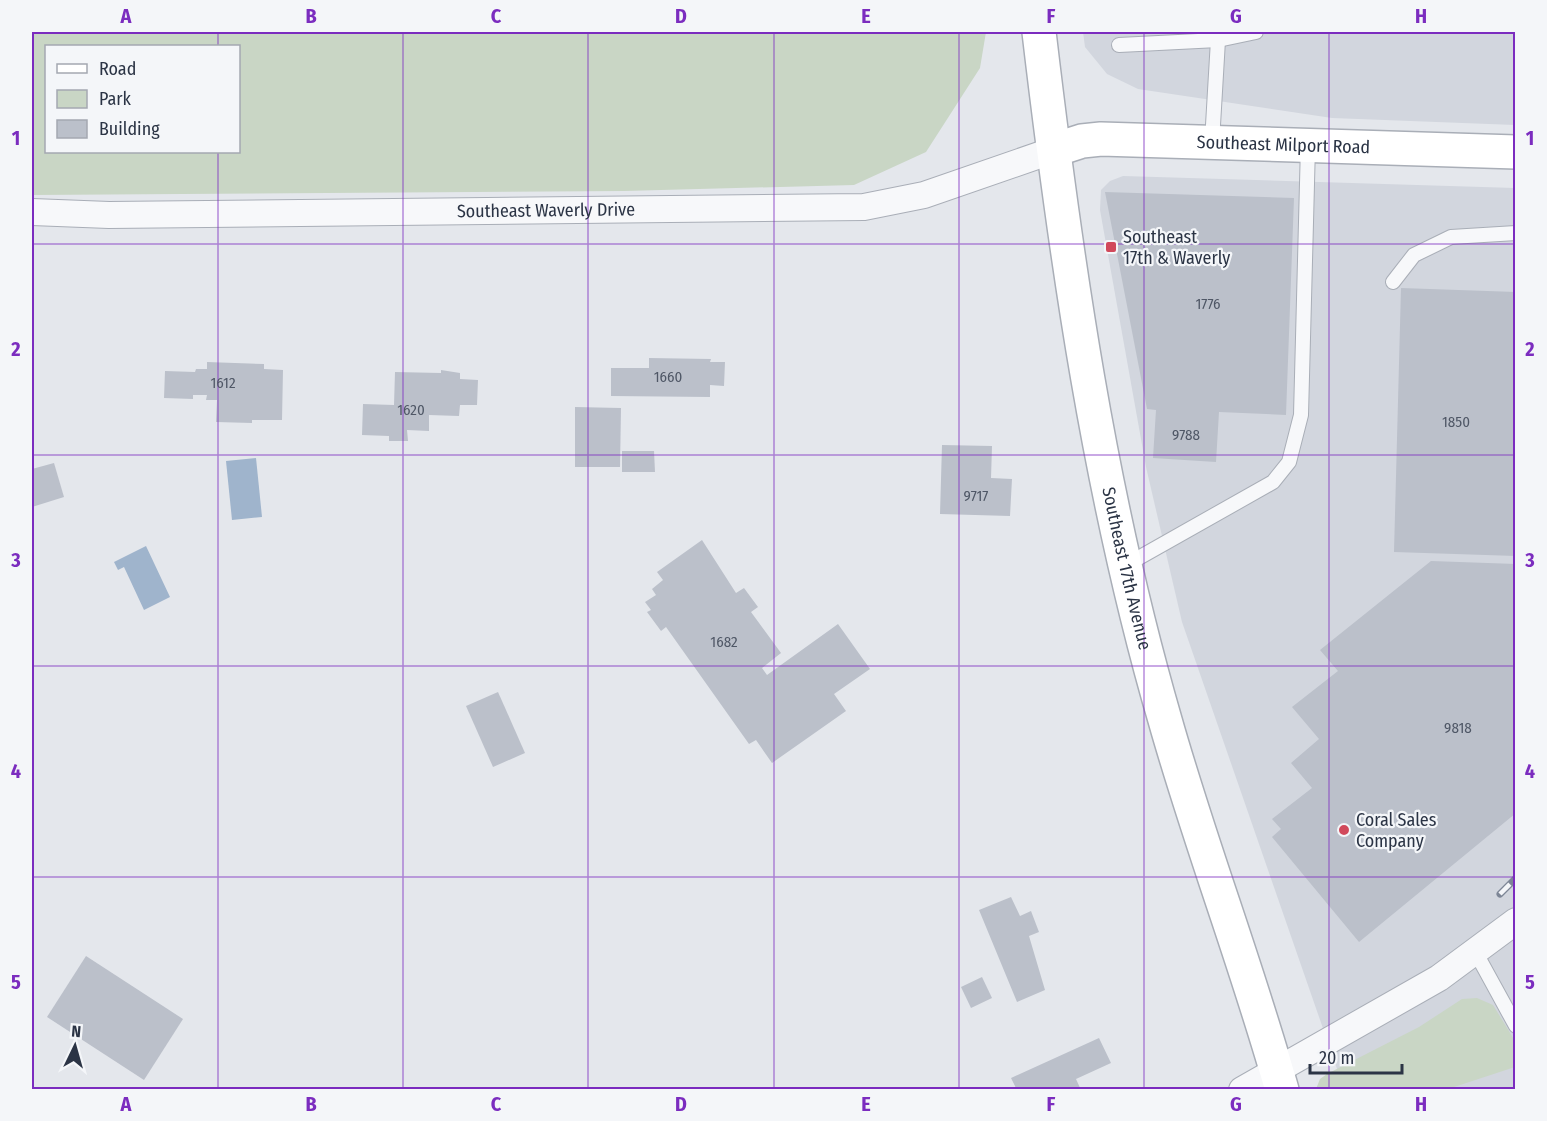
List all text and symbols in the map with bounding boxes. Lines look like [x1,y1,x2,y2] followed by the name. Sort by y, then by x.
[120,4,133,28] text: A
[305,4,317,28] text: B
[491,4,502,28] text: C
[675,4,687,28] text: D
[861,4,871,28] text: E
[1047,4,1056,28] text: F
[1230,4,1242,28] text: G
[1415,4,1427,28] text: H
[45,45,240,153] legend
[99,58,136,80] text: Road
[99,88,132,110] text: Park
[99,118,160,140] text: Building
[12,126,20,150] text: 1
[1526,126,1534,150] text: 1
[1196,131,1370,158] street label: Southeast Milport Road
[457,198,635,222] street label: Southeast Waverly Drive
[1123,226,1230,269] place label: Southeast 17th & Waverly
[1104,240,1118,254] marker: Southeast 17th & Waverly
[1195,295,1221,313] house number: 1776
[10,337,21,361] text: 2
[1524,337,1535,361] text: 2
[654,368,682,386] house number: 1660
[210,374,236,392] house number: 1612
[397,401,425,419] house number: 1620
[1442,413,1470,431] house number: 1850
[1172,426,1200,444] house number: 9788
[1097,485,1156,653] street label: Southeast 17th Avenue
[964,487,988,505] house number: 9717
[10,548,21,572] text: 3
[1524,548,1535,572] text: 3
[710,633,738,651] house number: 1682
[1444,719,1472,737] house number: 9818
[11,759,21,783] text: 4
[1525,759,1535,783] text: 4
[1356,809,1437,852] place label: Coral Sales Company
[1337,823,1351,837] marker: Coral Sales Company
[11,970,21,994] text: 5
[1525,970,1535,994] text: 5
[45,1016,105,1076] north arrow
[71,1022,82,1041] text: N
[1310,1037,1402,1075] scale bar
[1319,1047,1354,1069] text: 20 m
[120,1092,133,1116] text: A
[305,1092,317,1116] text: B
[491,1092,502,1116] text: C
[675,1092,687,1116] text: D
[861,1092,871,1116] text: E
[1047,1092,1056,1116] text: F
[1230,1092,1242,1116] text: G
[1415,1092,1427,1116] text: H

